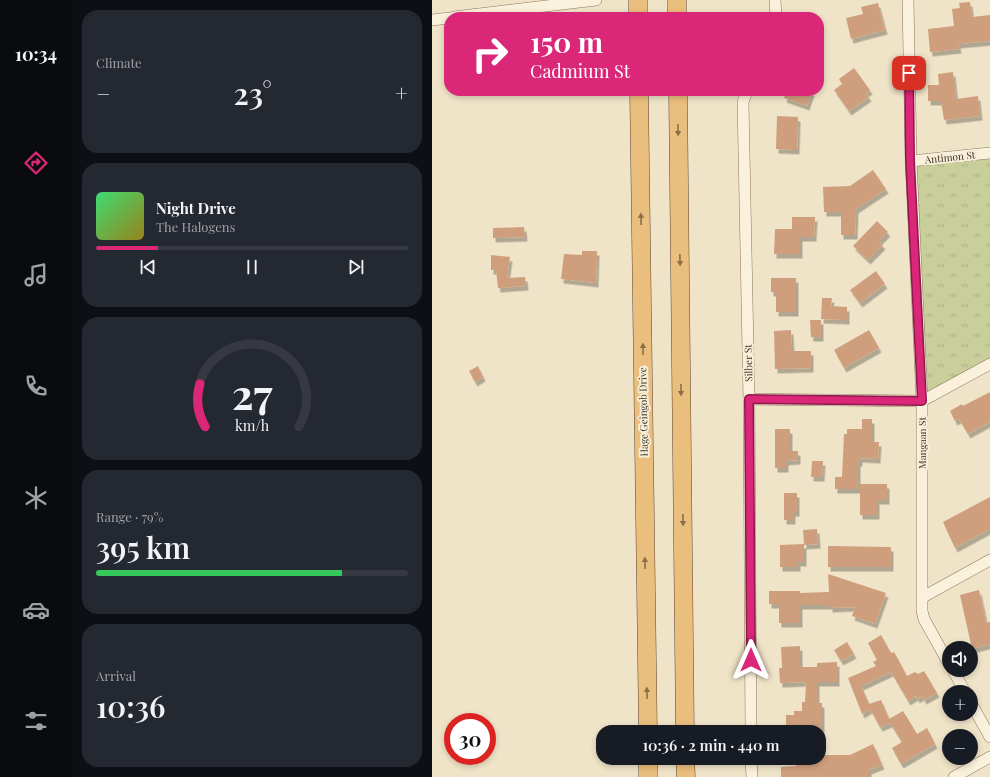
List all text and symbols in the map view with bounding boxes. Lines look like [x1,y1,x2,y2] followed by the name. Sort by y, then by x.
[530,23,603,60] text: 150 m
[464,28,516,80] icon: right
[15,42,57,66] text: 10:34
[96,54,142,71] text: Climate
[892,56,926,90] pin
[530,59,630,83] text: Cadmium St
[898,62,920,84] icon: arrive
[234,73,272,113] text: 23°
[96,78,110,108] text: −
[395,78,408,108] text: +
[675,124,681,137] one-way arrow
[923,147,976,167] street label: Antimon St
[22,149,50,177] icon: directions
[156,198,236,218] text: Night Drive
[638,212,644,225] one-way arrow
[156,218,235,235] text: The Halogens
[677,254,683,267] one-way arrow
[137,256,159,278] icon: previous
[241,256,263,278] icon: pause
[345,256,367,278] icon: next
[22,261,50,289] icon: music
[640,342,646,355] one-way arrow
[741,344,755,382] street label: Silber St
[232,364,272,419] text: 27
[635,367,651,457] street label: Hage Geingob Drive
[22,372,50,400] icon: phone
[678,384,684,397] one-way arrow
[235,415,270,434] text: km/h
[915,417,929,469] street label: Mangaan St
[22,484,50,512] icon: climate
[96,508,163,525] text: Range · 79%
[680,514,686,527] one-way arrow
[96,527,190,567] text: 395 km
[642,556,648,569] one-way arrow
[22,596,50,624] icon: car
[730,639,772,681] position arrow
[942,641,978,765] map controls
[942,641,978,677] button: sound
[96,667,136,684] text: Arrival
[942,685,978,721] button: +
[96,686,165,726] text: 10:36
[644,686,650,699] one-way arrow
[22,707,50,735] icon: filters
[444,713,496,765] speed limit sign: 30
[942,729,978,765] button: −
[642,735,780,755] text: 10:36 · 2 min · 440 m

